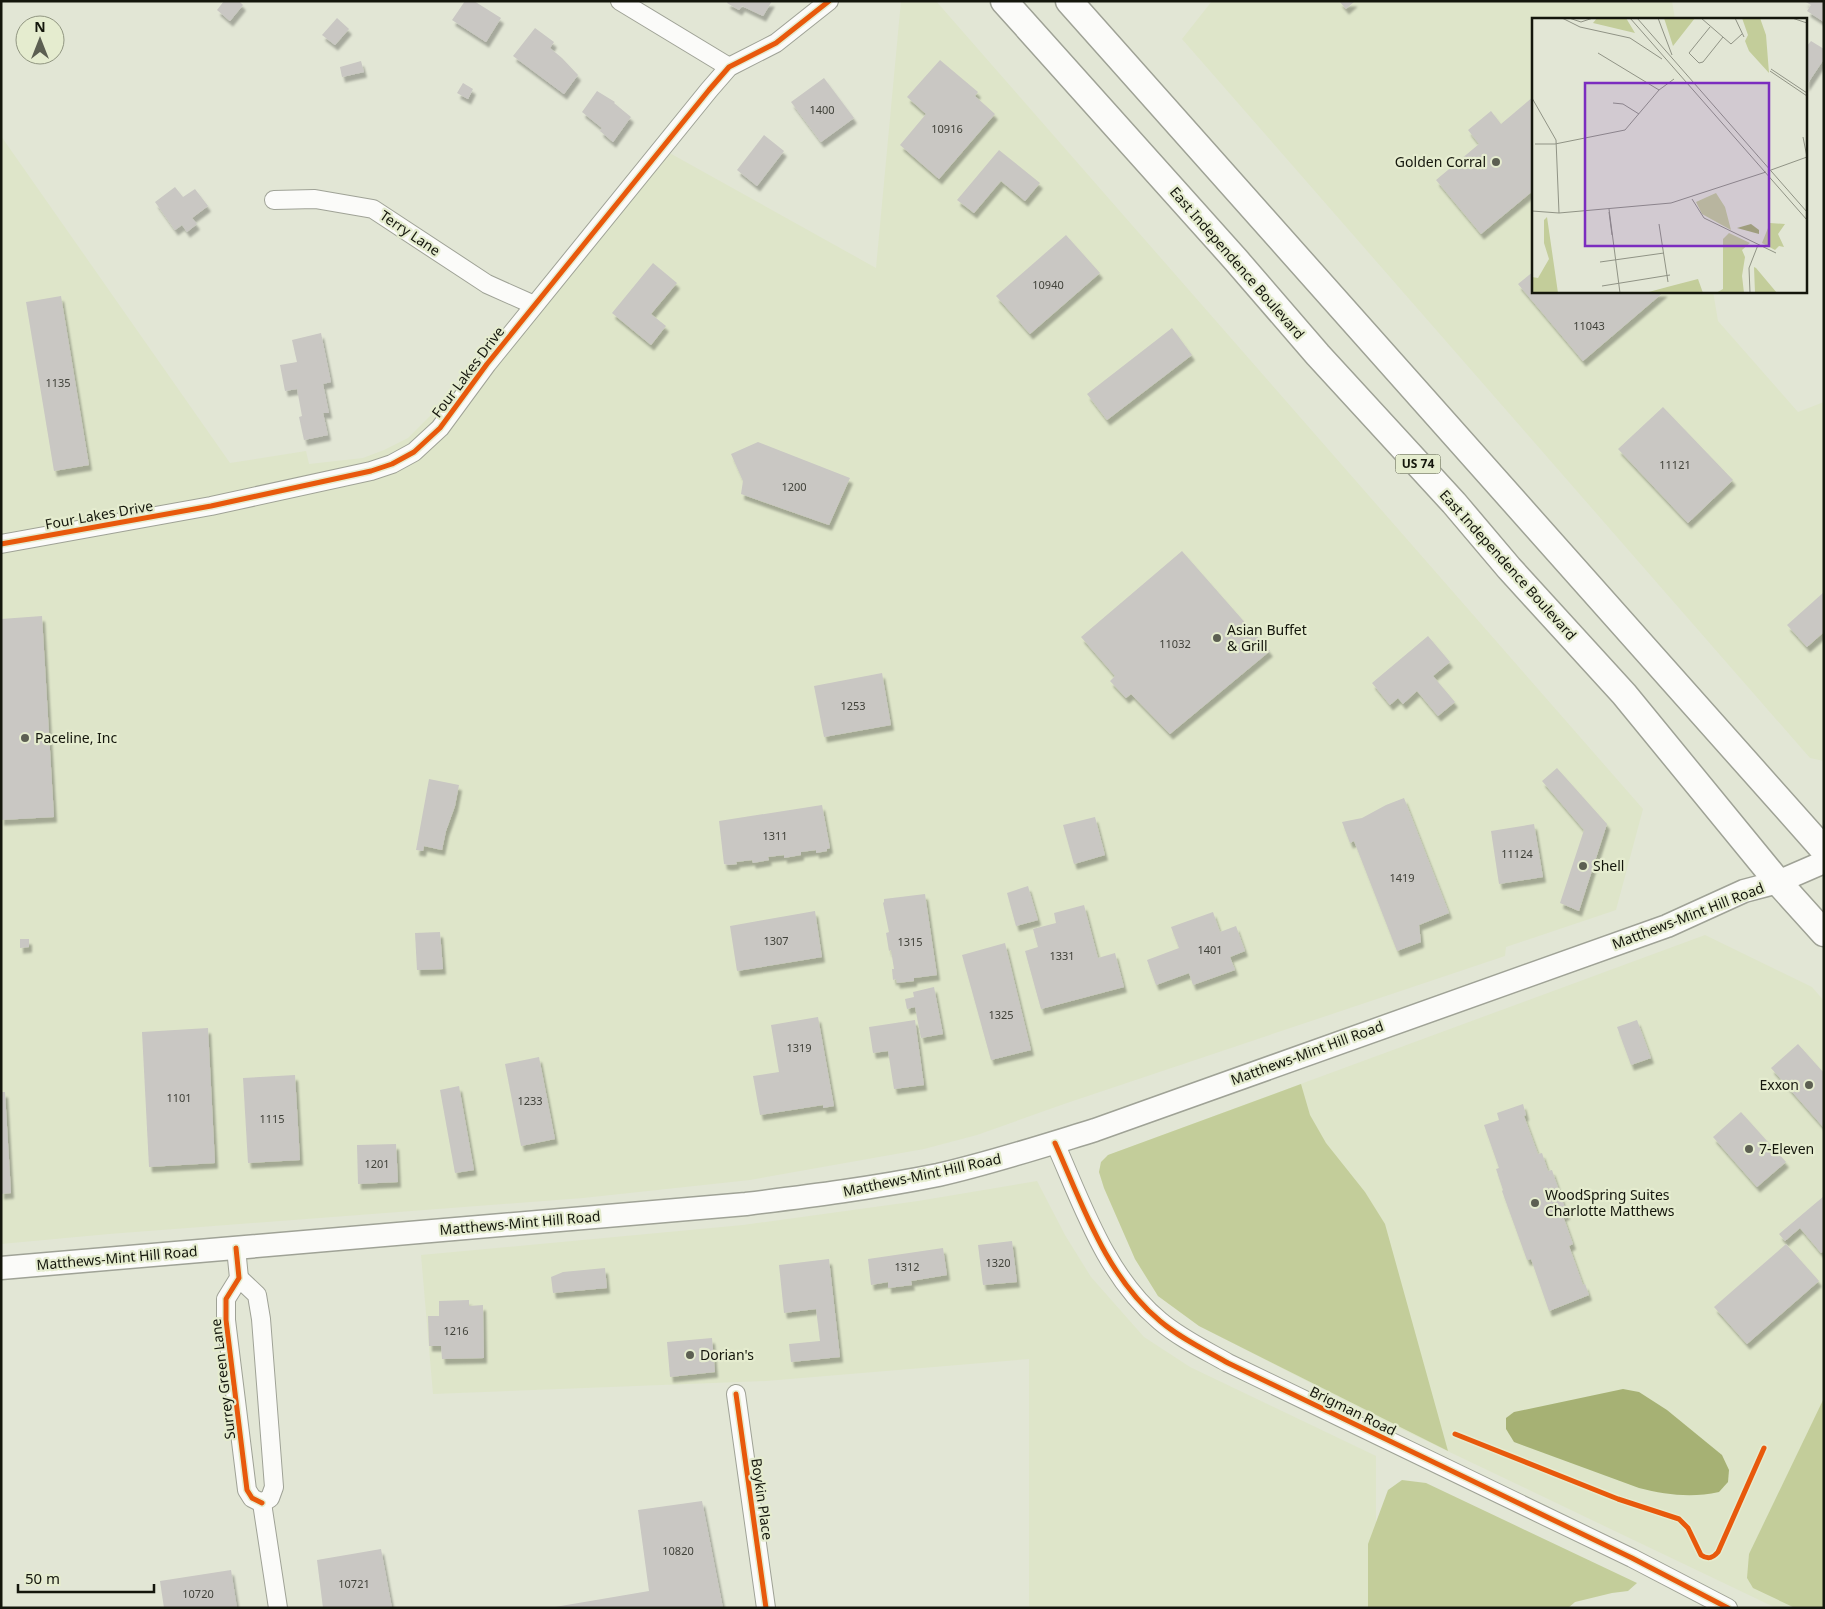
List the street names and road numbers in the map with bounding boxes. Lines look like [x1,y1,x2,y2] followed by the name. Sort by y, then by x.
[1166,182,1309,343] street label: East Independence Boulevard
[376,205,444,260] street label: Terry Lane
[427,322,508,421] street label: Four Lakes Drive
[1396,454,1440,474] road number: US 74
[1436,485,1581,644] street label: East Independence Boulevard
[43,496,155,533] street label: Four Lakes Drive
[1609,878,1767,953] street label: Matthews-Mint Hill Road
[1228,1016,1386,1089] street label: Matthews-Mint Hill Road
[841,1148,1003,1201] street label: Matthews-Mint Hill Road
[439,1206,601,1239] street label: Matthews-Mint Hill Road
[36,1241,198,1274] street label: Matthews-Mint Hill Road
[206,1317,239,1441] street label: Surrey Green Lane
[1307,1381,1400,1440] street label: Brigman Road
[747,1457,778,1541] street label: Boykin Place

